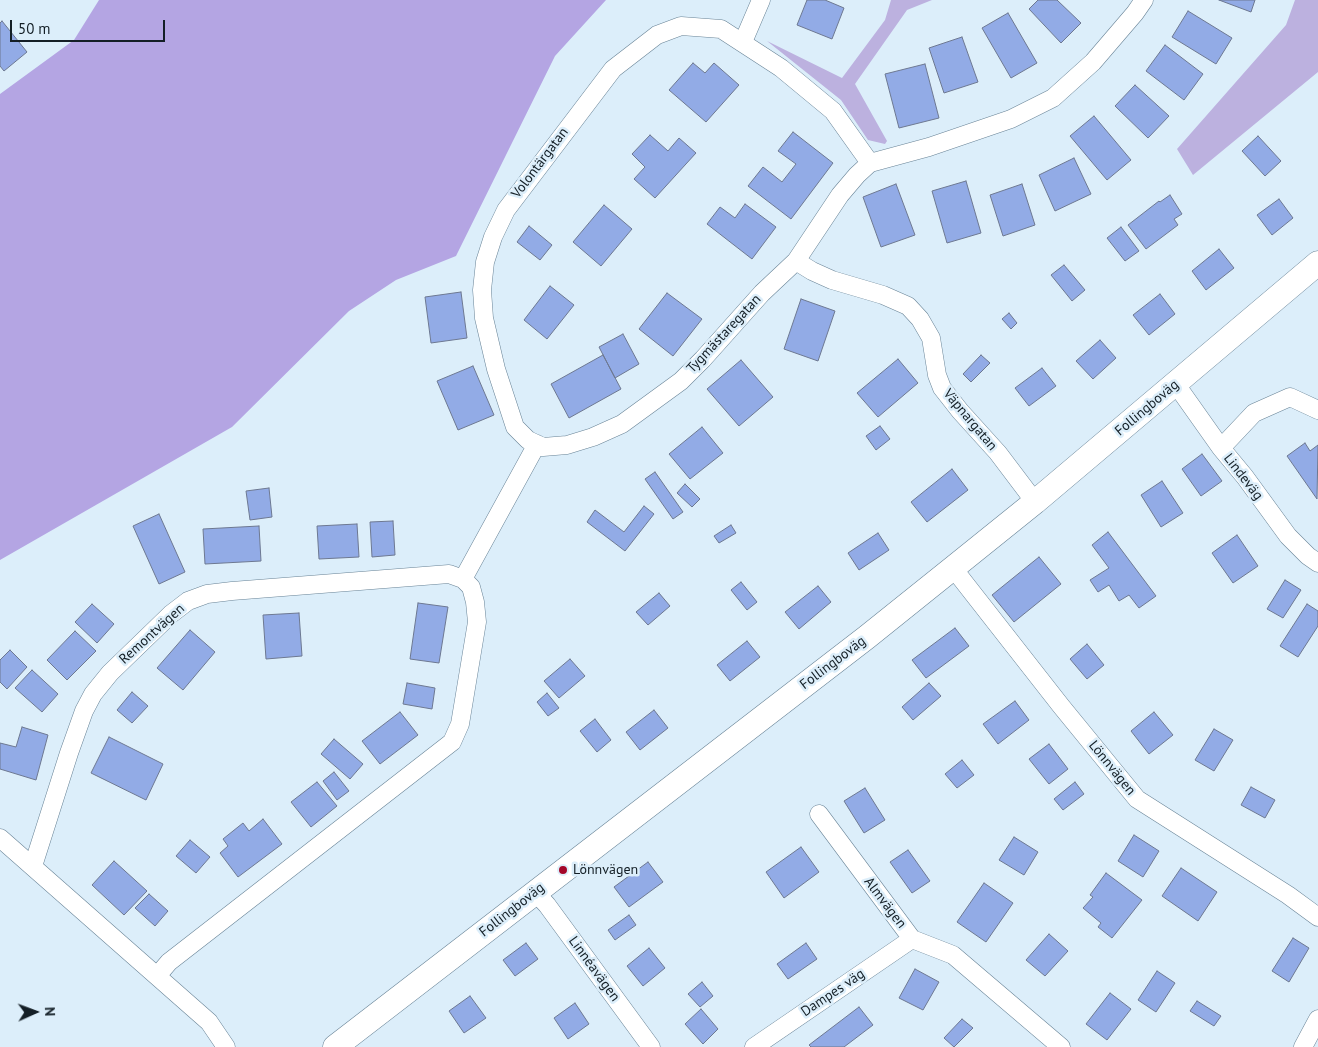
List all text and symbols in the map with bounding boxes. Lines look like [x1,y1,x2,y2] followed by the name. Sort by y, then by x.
[12,10,168,42] scale bar
[18,19,51,38] text: 50 m
[508,124,572,202] street label: Volontärgatan
[683,291,765,377] street label: Tygmästaregatan
[1112,377,1182,439] street label: Follingboväg
[939,386,1001,454] street label: Väpnargatan
[1220,450,1266,504] street label: Lindeväg
[116,600,188,668] street label: Remontvägen
[797,633,869,693] street label: Follingboväg
[1085,737,1139,799] street label: Lönnvägen
[573,862,638,878] place label: Lönnvägen
[557,864,569,876] marker: Lönnvägen
[860,874,910,932] street label: Almvägen
[476,879,548,941] street label: Follingboväg
[565,933,623,1005] street label: Linnéavägen
[798,966,868,1020] street label: Dampes väg
[10,987,60,1037] north arrow
[41,1007,59,1016] text: N

